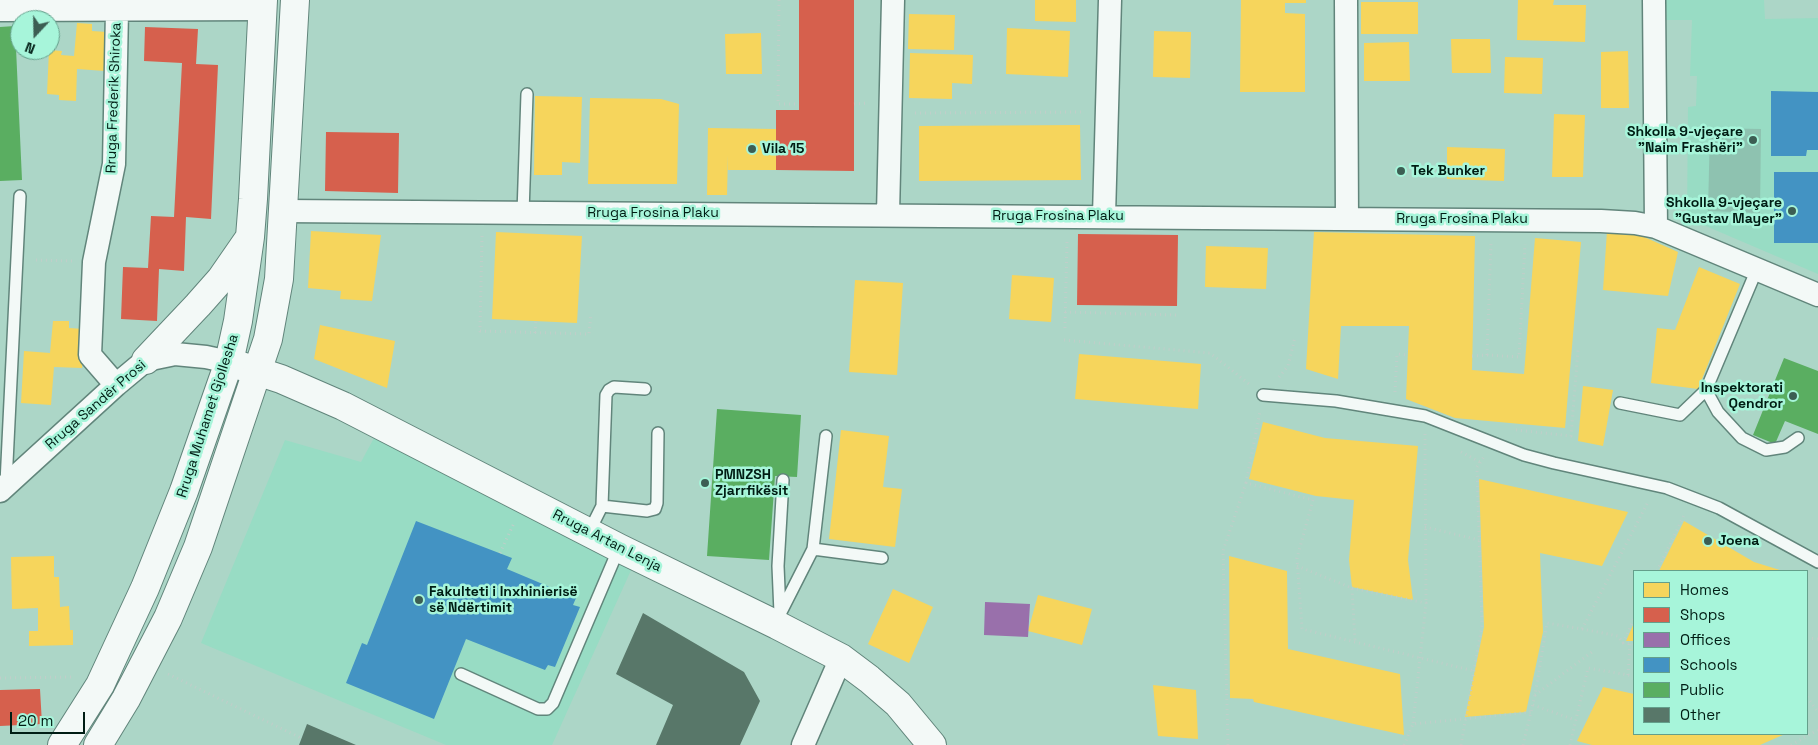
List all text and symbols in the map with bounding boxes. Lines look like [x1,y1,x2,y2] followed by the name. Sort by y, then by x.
[10,10,60,60] north arrow
[103,22,125,174] street label: Rruga Frederik Shiroka
[22,38,38,58] text: N
[1627,124,1743,156] place label: Shkolla 9-vjeçare "Naim Frashëri"
[1747,134,1759,146] marker: Shkolla 9-vjeçare "Naim Frashëri"
[762,141,804,157] place label: Vila 15
[746,143,758,155] marker: Vila 15
[1411,163,1485,179] place label: Tek Bunker
[1395,165,1407,177] marker: Tek Bunker
[1666,195,1782,228] place label: Shkolla 9-vjeçare "Gustav Mayer"
[587,205,719,221] street label: Rruga Frosina Plaku
[1786,205,1798,217] marker: Shkolla 9-vjeçare "Gustav Mayer"
[992,208,1124,224] street label: Rruga Frosina Plaku
[1396,211,1528,227] street label: Rruga Frosina Plaku
[174,332,242,500] street label: Rruga Muhamet Gjollesha
[42,357,150,453] street label: Rruga Sandër Prosi
[1701,380,1783,412] place label: Inspektorati Qendror
[1787,390,1799,402] marker: Inspektorati Qendror
[715,467,788,500] place label: PMNZSH Zjarrfikësit
[699,477,711,489] marker: PMNZSH Zjarrfikësit
[550,506,664,576] street label: Rruga Artan Lenja
[1718,533,1759,549] place label: Joena
[1702,535,1714,547] marker: Joena
[1633,570,1808,735] legend
[1680,580,1729,599] text: Homes
[429,584,578,616] place label: Fakulteti i Inxhinierisë së Ndërtimit
[413,594,425,606] marker: Fakulteti i Inxhinierisë së Ndërtimit
[1680,605,1725,624] text: Shops
[1680,630,1731,649] text: Offices
[1680,655,1737,674] text: Schools
[1680,680,1724,699] text: Public
[12,702,88,734] scale bar
[1680,705,1721,724] text: Other
[18,711,53,730] text: 20 m

